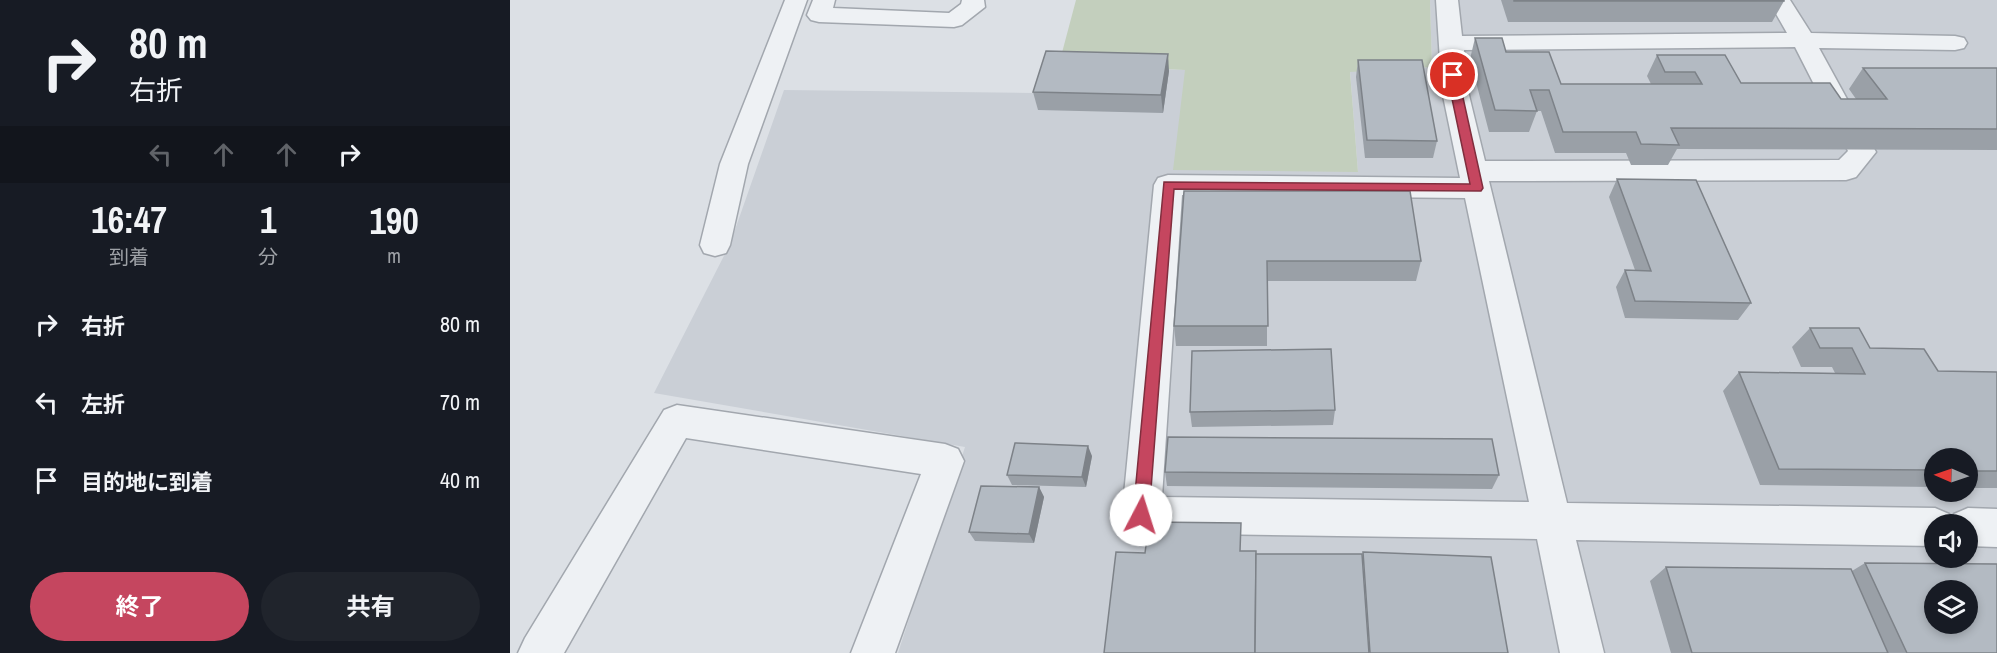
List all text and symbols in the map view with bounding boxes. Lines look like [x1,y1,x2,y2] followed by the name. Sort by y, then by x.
[129,15,208,71] text: 80 m
[30,24,108,102] icon: right
[1427,49,1478,100] pin
[1436,58,1469,91] icon: arrive
[129,72,183,108] text: 右折
[144,138,177,171] icon: left
[207,138,240,171] icon: ahead
[270,138,303,171] icon: ahead
[333,138,366,171] icon: right
[91,196,167,244] text: 16:47
[260,196,276,244] text: 1
[369,197,419,245] text: 190
[387,242,401,269] text: m
[109,243,149,270] text: 到着
[258,243,278,270] text: 分
[30,308,63,341] icon: right
[440,309,480,339] text: 80 m
[81,311,125,341] text: 右折
[30,386,63,419] icon: left
[440,387,480,417] text: 70 m
[81,389,125,419] text: 左折
[1924,448,1978,502] north arrow
[1924,448,1978,634] map controls
[30,464,63,497] icon: arrive
[440,465,480,495] text: 40 m
[81,467,213,497] text: 目的地に到着
[1109,483,1173,547] position arrow
[1924,514,1978,568] button: sound
[30,572,249,641] button: 終了
[261,572,480,641] button: 共有
[1924,580,1978,634] button: layers

